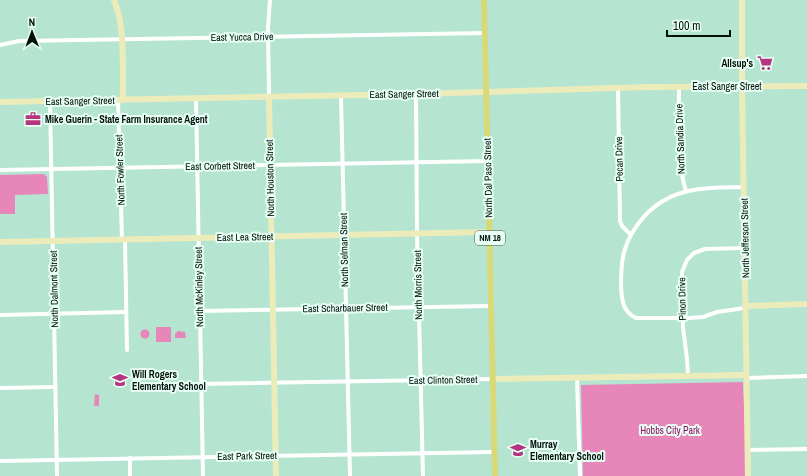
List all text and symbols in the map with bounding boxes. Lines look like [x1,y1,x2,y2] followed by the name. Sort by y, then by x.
[12,12,52,52] north arrow
[667,12,730,38] scale bar
[28,15,35,29] text: N
[673,18,700,34] text: 100 m
[211,30,274,44] street label: East Yucca Drive
[756,54,774,72] supermarket icon: Allsup's
[721,57,753,70] place label: Allsup's
[692,80,762,93] street label: East Sanger Street
[369,87,439,101] street label: East Sanger Street
[45,94,115,108] street label: East Sanger Street
[672,103,688,174] street label: North Sandia Drive
[24,110,42,128] office icon: Mike Guerin - State Farm Insurance Agent
[45,113,208,126] place label: Mike Guerin - State Farm Insurance Agent
[112,134,128,206] street label: North Fowler Street
[612,136,626,182] street label: Pecan Drive
[481,137,495,218] street label: North Dal Paso Street
[263,139,277,217] street label: North Houston Street
[185,159,256,173] street label: East Corbett Street
[738,197,752,278] street label: North Jefferson Street
[337,212,351,287] street label: North Selman Street
[217,230,274,244] street label: East Lea Street
[475,231,505,245] road number: NM 18
[192,246,206,327] street label: North McKinley Street
[411,249,425,320] street label: North Morris Street
[47,250,61,328] street label: North Dalmont Street
[675,277,689,321] street label: Pinon Drive
[302,301,388,315] street label: East Scharbauer Street
[132,368,206,393] place label: Will Rogers Elementary School
[111,371,129,389] school or university icon: Will Rogers Elementary School
[408,373,478,387] street label: East Clinton Street
[640,424,701,437] park label: Hobbs City Park
[530,438,604,463] place label: Murray Elementary School
[509,441,527,459] school or university icon: Murray Elementary School
[217,449,278,463] street label: East Park Street

